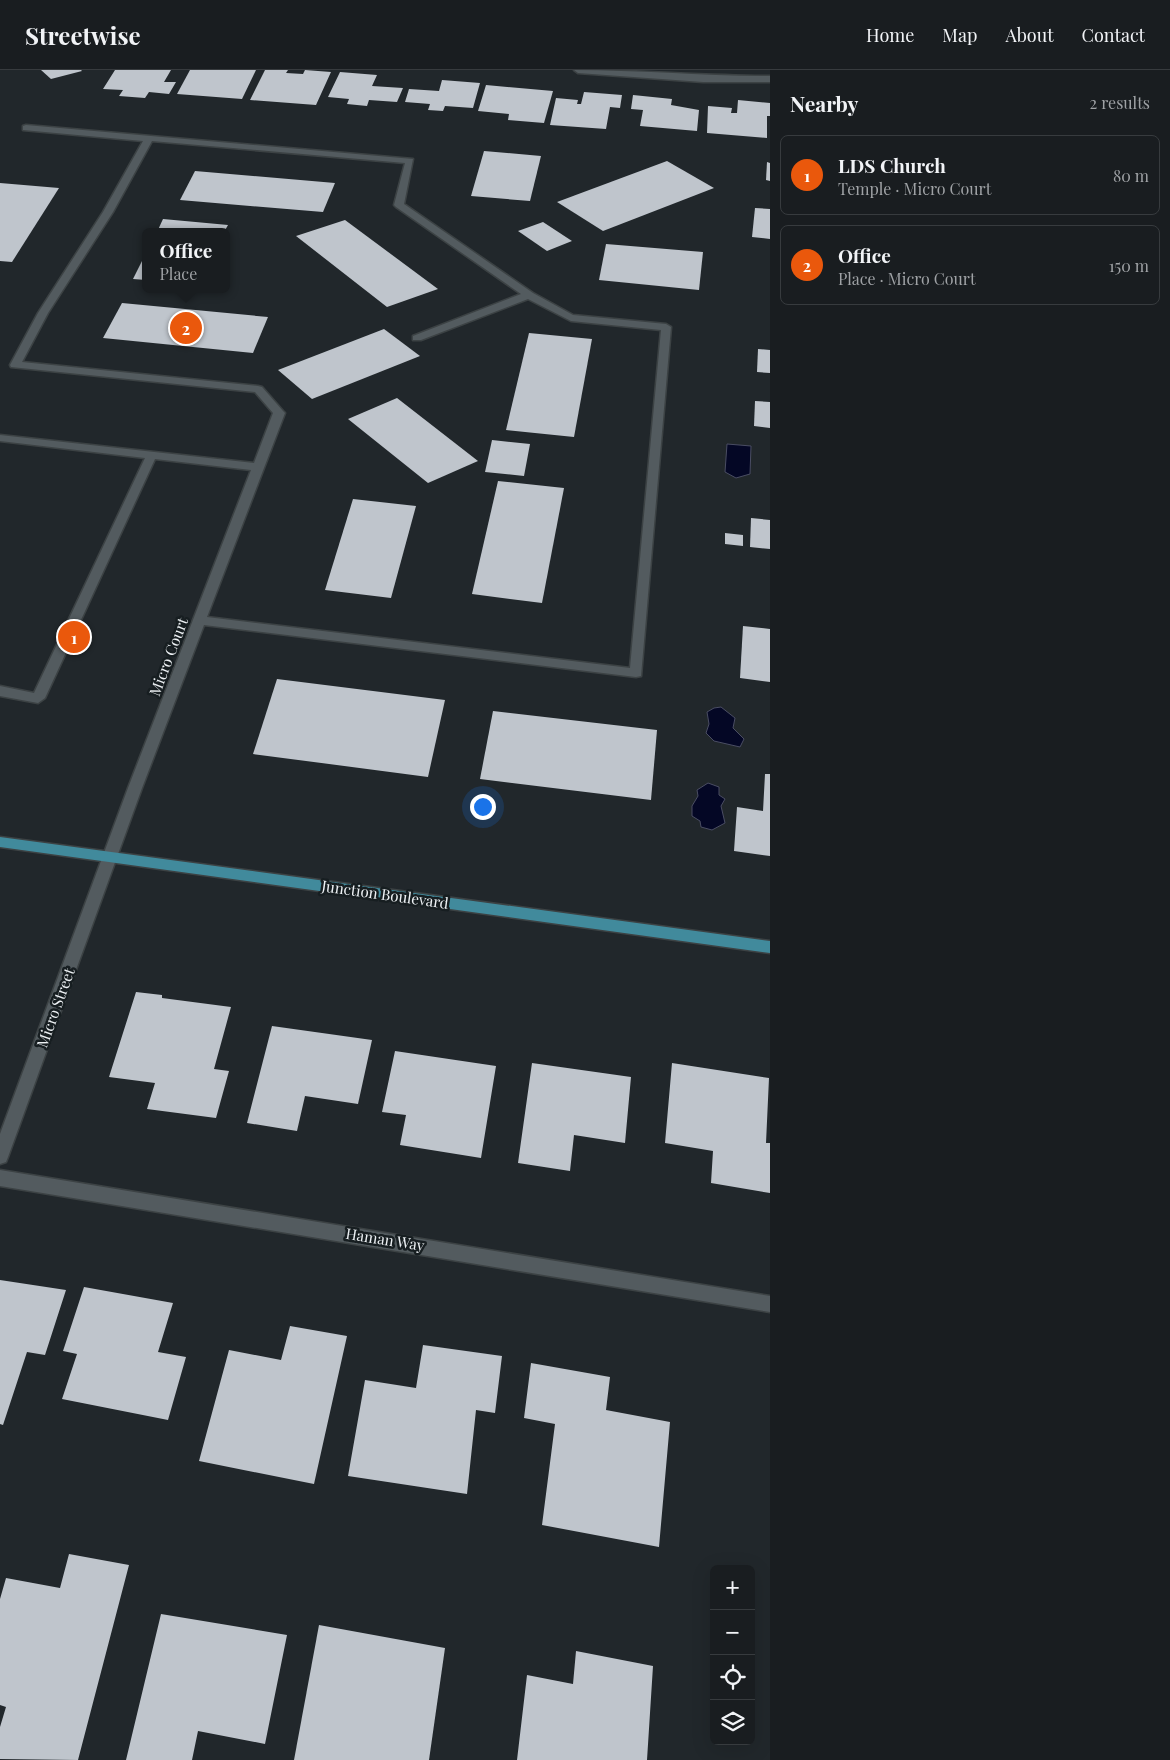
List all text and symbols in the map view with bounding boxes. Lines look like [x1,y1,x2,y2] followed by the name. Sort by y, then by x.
[25,19,141,51] text: Streetwise
[866,23,914,47] text: Home
[942,23,977,47] text: Map
[1005,23,1054,47] text: About
[1082,23,1145,47] text: Contact
[790,89,859,117] text: Nearby
[1090,92,1150,113] text: 2 results
[838,152,946,178] text: LDS Church
[804,165,810,186] text: 1
[1113,165,1149,186] text: 80 m
[838,178,991,199] text: Temple · Micro Court
[142,228,230,293] popup
[160,237,212,263] text: Office
[838,242,891,268] text: Office
[803,255,811,276] text: 2
[1109,255,1149,276] text: 150 m
[160,263,197,284] text: Place
[838,268,976,289] text: Place · Micro Court
[170,309,202,347] pin: 2
[144,614,192,699] street label: Micro Court
[58,618,90,656] pin: 1
[470,794,496,820] your location
[319,875,450,913] street label: Junction Boulevard
[31,964,79,1050] street label: Micro Street
[344,1223,426,1255] street label: Haman Way
[710,1565,755,1745] map controls
[710,1565,755,1610] button: +
[710,1610,755,1655] button: −
[710,1655,755,1700] button: locate
[710,1700,755,1745] button: layers

